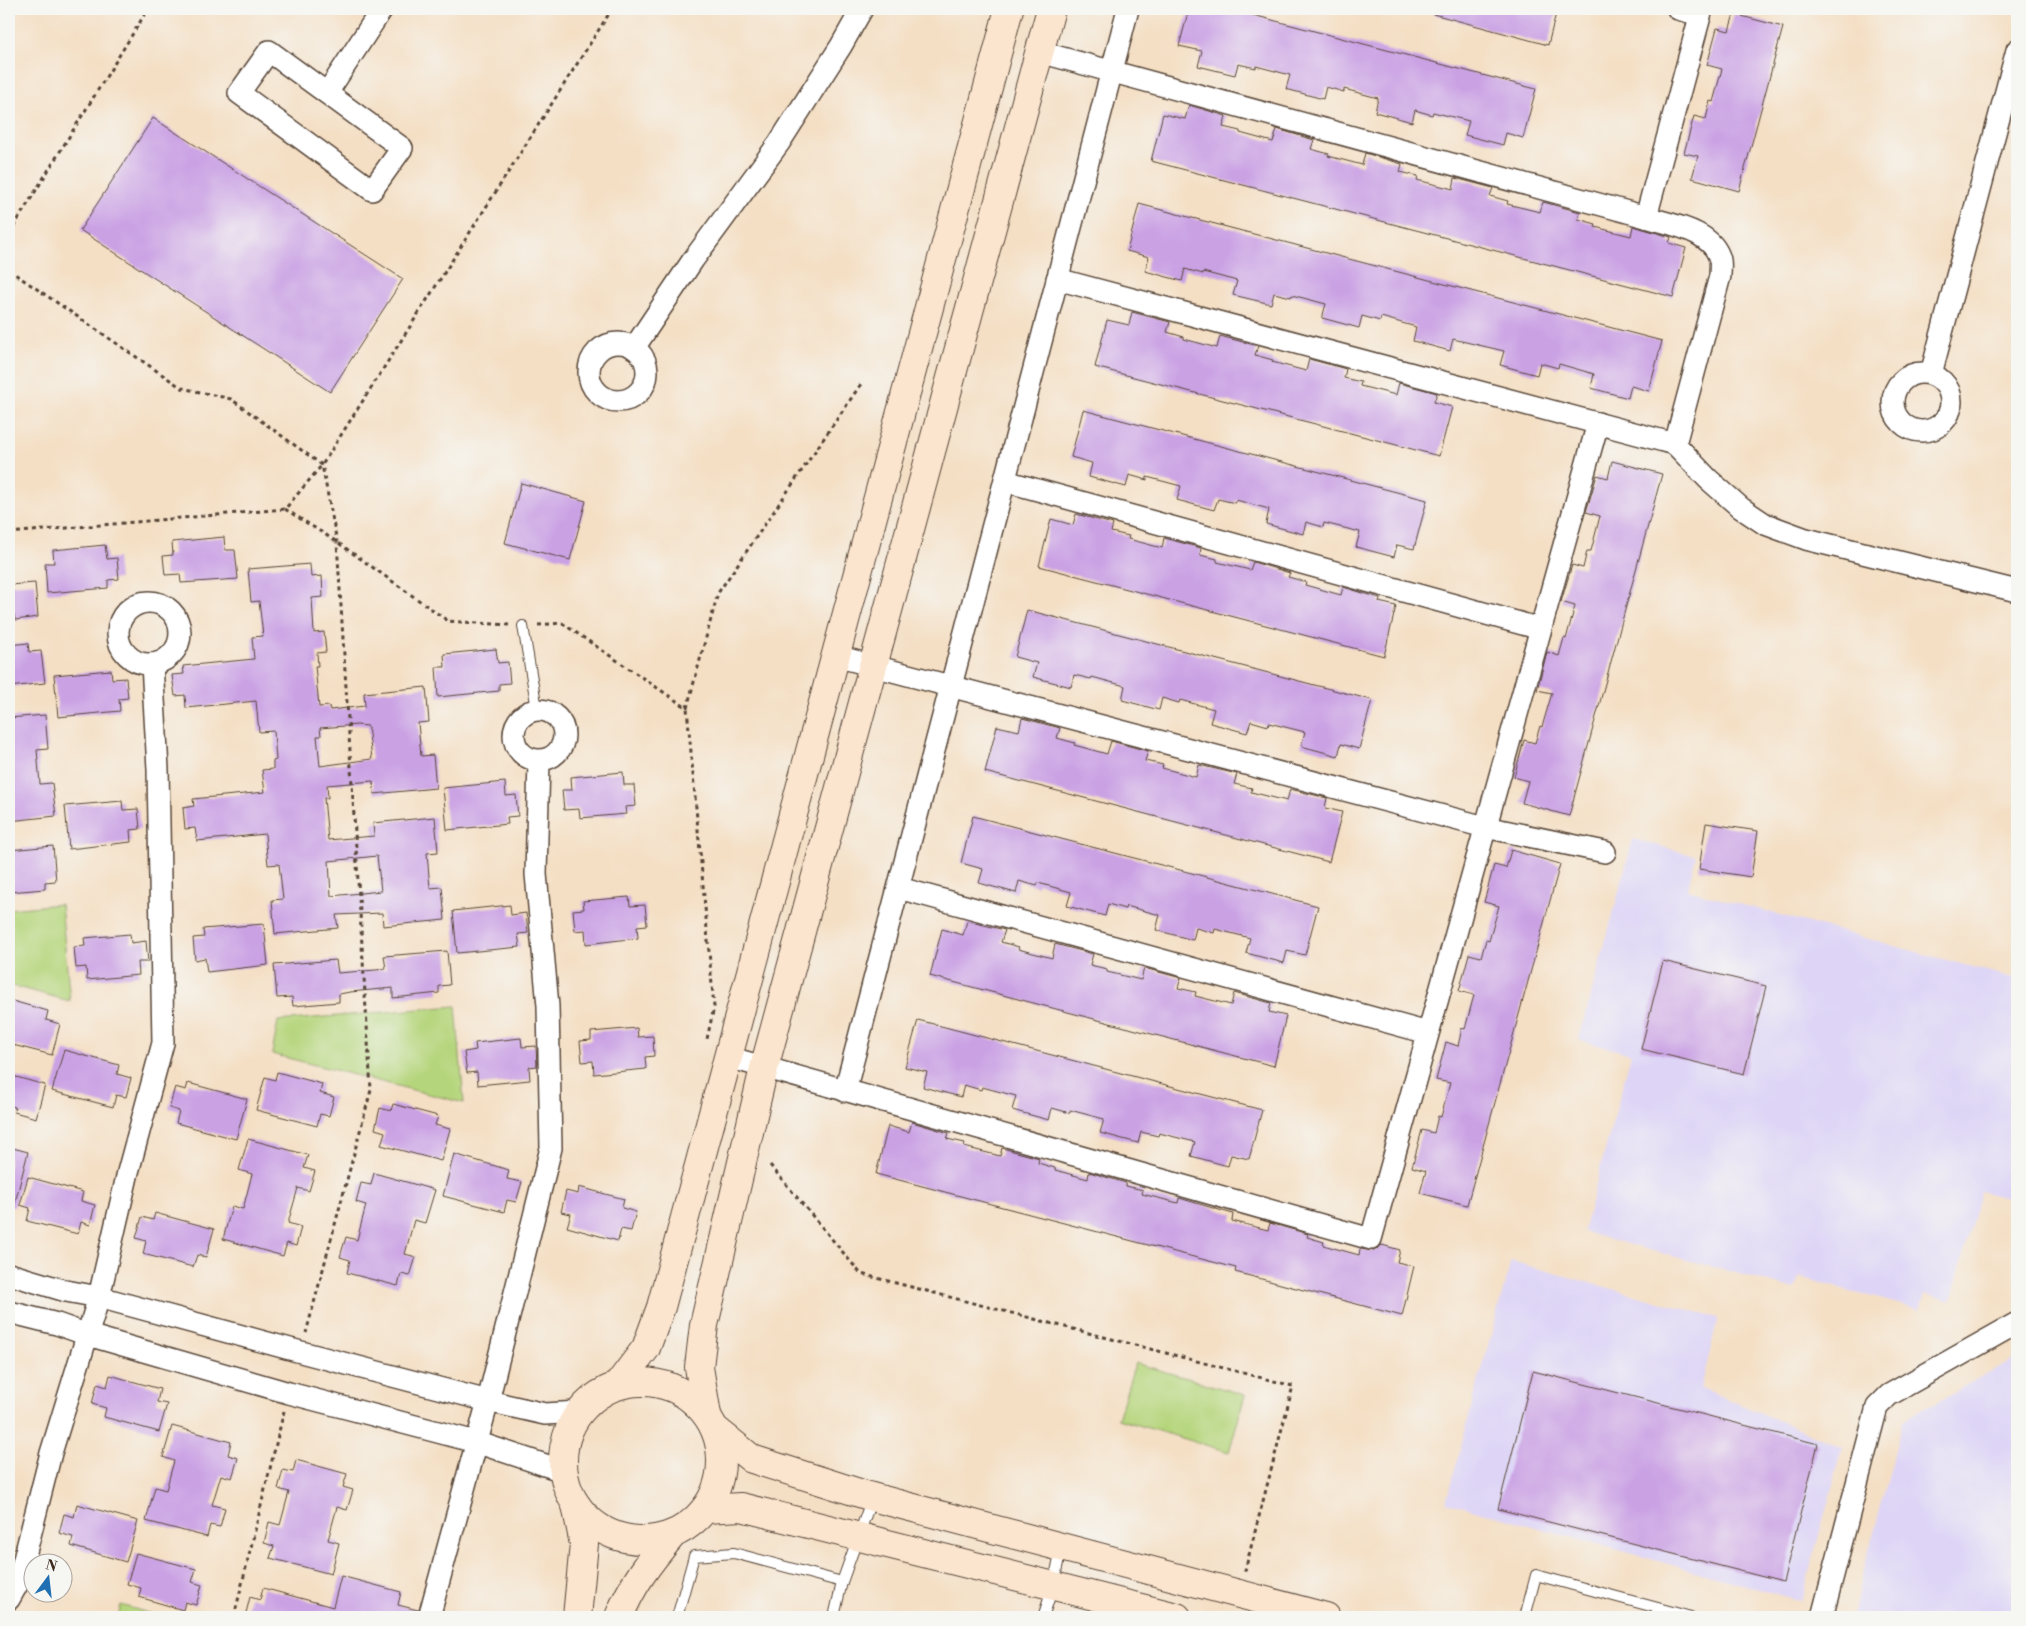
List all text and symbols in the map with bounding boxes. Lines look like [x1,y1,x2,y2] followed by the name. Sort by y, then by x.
[22,1554,72,1604] north arrow
[43,1556,59,1577] text: N

